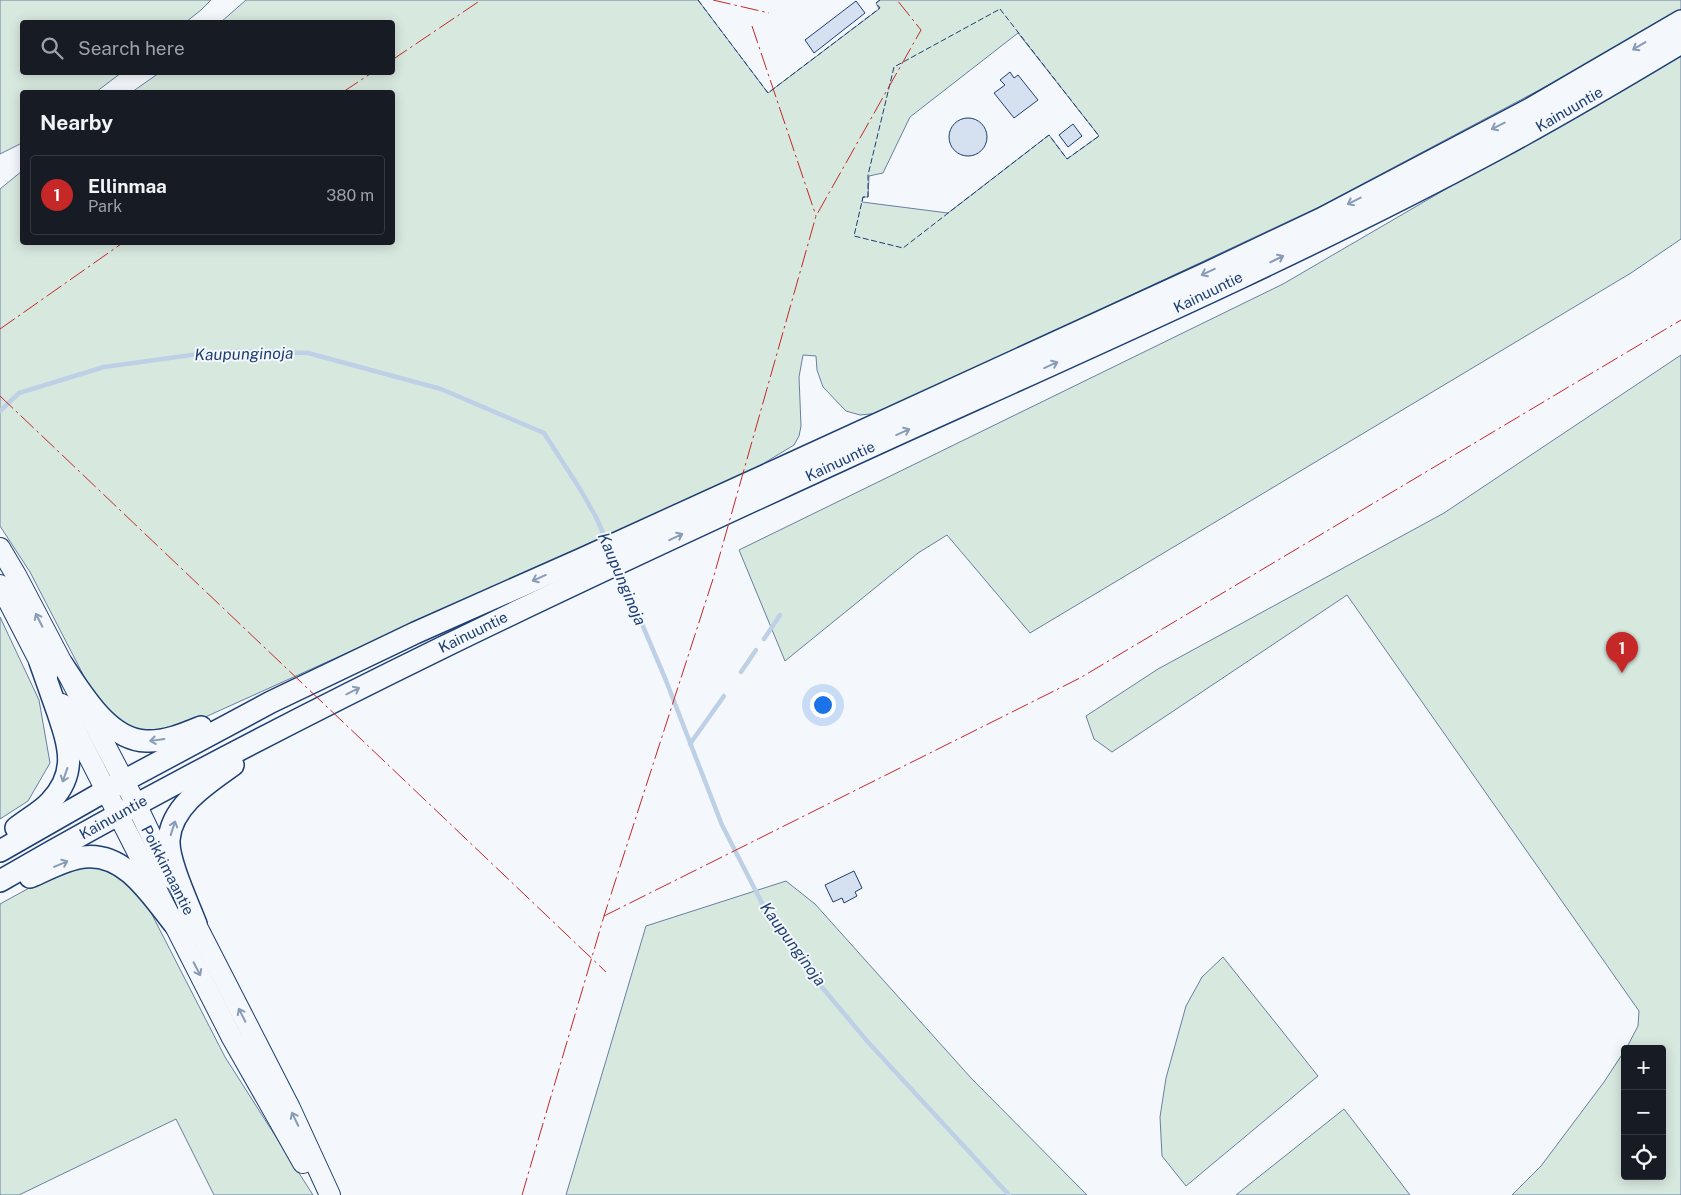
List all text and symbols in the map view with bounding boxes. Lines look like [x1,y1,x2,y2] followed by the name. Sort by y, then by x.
[20,20,395,75] search box
[38,34,66,62] icon: search
[78,37,185,59] text: Search here
[1633,42,1647,52] one-way arrow
[1532,83,1606,135] street label: Kainuuntie
[40,110,113,135] text: Nearby
[1491,122,1506,131] one-way arrow
[88,175,167,197] text: Ellinmaa
[54,186,60,205] text: 1
[326,186,374,205] text: 380 m
[88,197,122,216] text: Park
[1347,197,1362,206] one-way arrow
[1269,254,1284,263] one-way arrow
[1171,268,1245,316] street label: Kainuuntie
[1201,268,1216,278] one-way arrow
[194,344,294,364] water label: Kaupunginoja
[1043,360,1058,370] one-way arrow
[895,427,910,437] one-way arrow
[803,437,877,485] street label: Kainuuntie
[594,530,650,628] water label: Kaupunginoja
[668,531,683,541] one-way arrow
[532,573,547,583] one-way arrow
[436,608,510,656] street label: Kainuuntie
[34,613,44,628] one-way arrow
[1606,632,1638,673] pin: 1
[346,686,361,696] one-way arrow
[810,692,836,718] your location
[150,735,166,745] one-way arrow
[60,767,70,783] one-way arrow
[76,791,150,843] street label: Kainuuntie
[168,820,178,836] one-way arrow
[138,822,198,918] street label: Poikkimaantie
[53,858,68,868] one-way arrow
[756,898,830,990] water label: Kaupunginoja
[193,961,202,976] one-way arrow
[237,1008,247,1023] one-way arrow
[1621,1045,1666,1180] map controls
[1621,1045,1666,1090] button: +
[1621,1090,1666,1135] button: −
[290,1112,299,1127] one-way arrow
[1621,1135,1666,1180] button: locate

